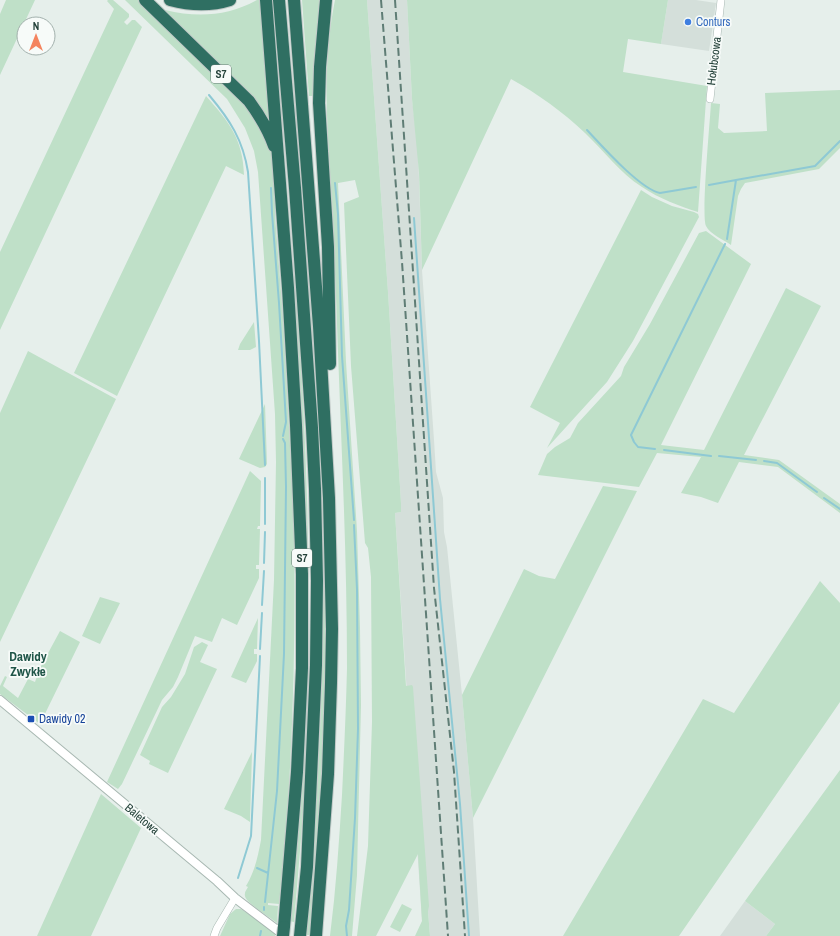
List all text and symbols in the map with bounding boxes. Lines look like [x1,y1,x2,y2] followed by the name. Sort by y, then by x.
[696,14,731,30] place label: Conturs
[16,16,56,56] north arrow
[683,17,693,27] marker: Conturs
[33,19,39,33] text: N
[703,35,725,86] street label: Hołubcowa
[211,65,231,83] road number: S7
[292,549,312,567] road number: S7
[9,648,47,680] district label: Dawidy Zwykłe
[39,711,86,727] place label: Dawidy 02
[26,714,36,724] marker: Dawidy 02
[121,800,163,838] street label: Baletowa

